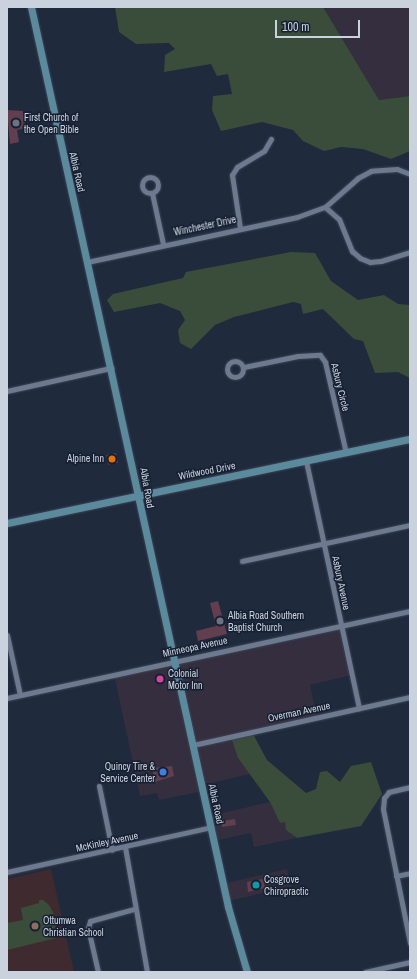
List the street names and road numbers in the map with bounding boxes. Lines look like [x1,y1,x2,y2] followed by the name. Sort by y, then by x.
[67,151,87,193] street label: Albia Road
[173,214,237,238] street label: Winchester Drive
[328,362,352,412] street label: Asbury Circle
[177,460,237,482] street label: Wildwood Drive
[138,467,156,509] street label: Albia Road
[329,555,353,611] street label: Asbury Avenue
[161,634,229,660] street label: Minneopa Avenue
[267,700,331,724] street label: Overman Avenue
[206,783,226,825] street label: Albia Road
[75,830,139,854] street label: McKinley Avenue

